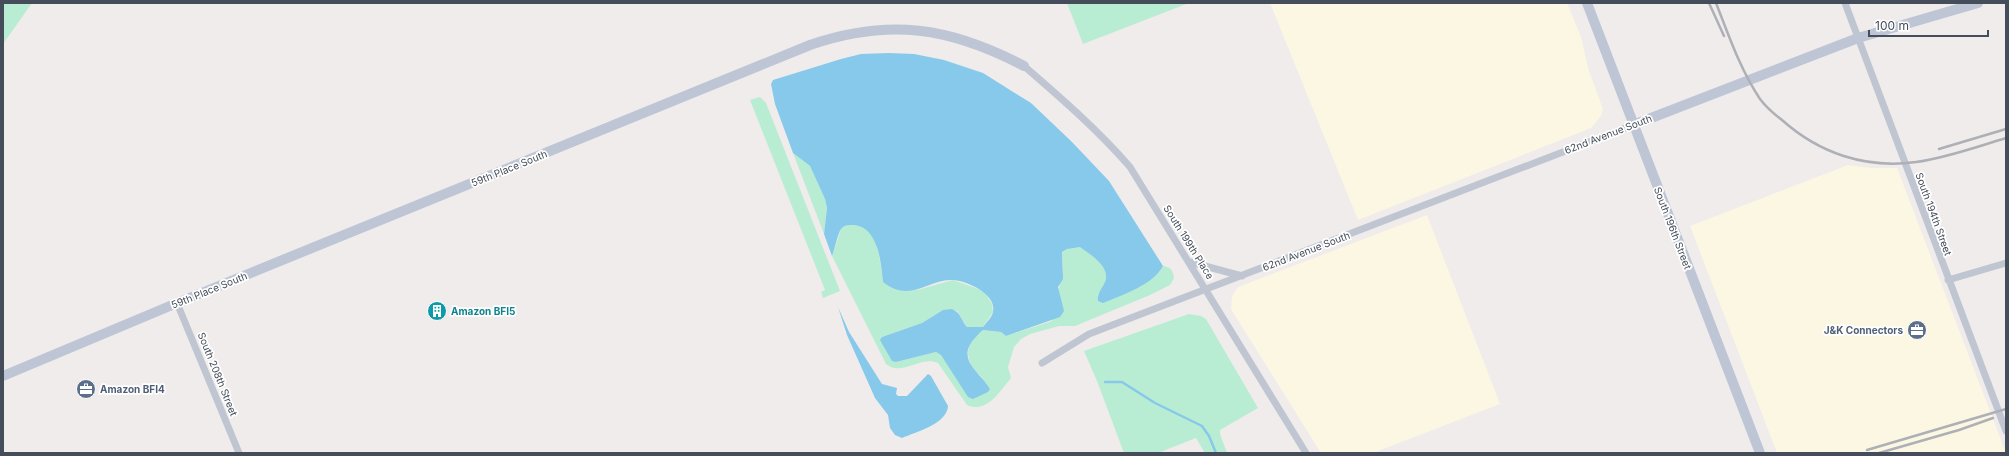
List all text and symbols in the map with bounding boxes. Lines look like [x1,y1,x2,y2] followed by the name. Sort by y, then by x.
[1869,12,1988,38] scale bar
[1875,18,1909,33] text: 100 m
[1563,112,1653,156] street label: 62nd Avenue South
[469,147,549,189] street label: 59th Place South
[1913,171,1955,258] street label: South 194th Street
[1652,185,1694,271] street label: South 196th Street
[1161,203,1217,281] street label: South 199th Place
[1261,229,1351,273] street label: 62nd Avenue South
[169,269,249,311] street label: 59th Place South
[426,300,448,322] building icon: Amazon BFI5
[451,305,515,317] place label: Amazon BFI5
[1906,319,1928,341] office icon: J&K Connectors
[1824,324,1903,336] place label: J&K Connectors
[196,330,241,418] street label: South 208th Street
[75,378,97,400] office icon: Amazon BFI4
[100,383,165,395] place label: Amazon BFI4

